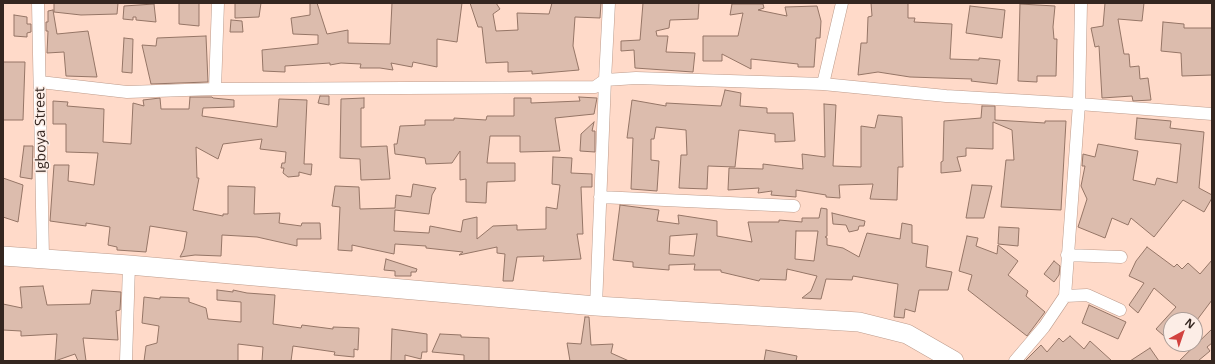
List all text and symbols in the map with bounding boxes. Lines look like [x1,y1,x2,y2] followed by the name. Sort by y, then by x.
[32,87,50,173] street label: Igboya Street
[1163,312,1203,352] north arrow
[1182,315,1199,332] text: N

